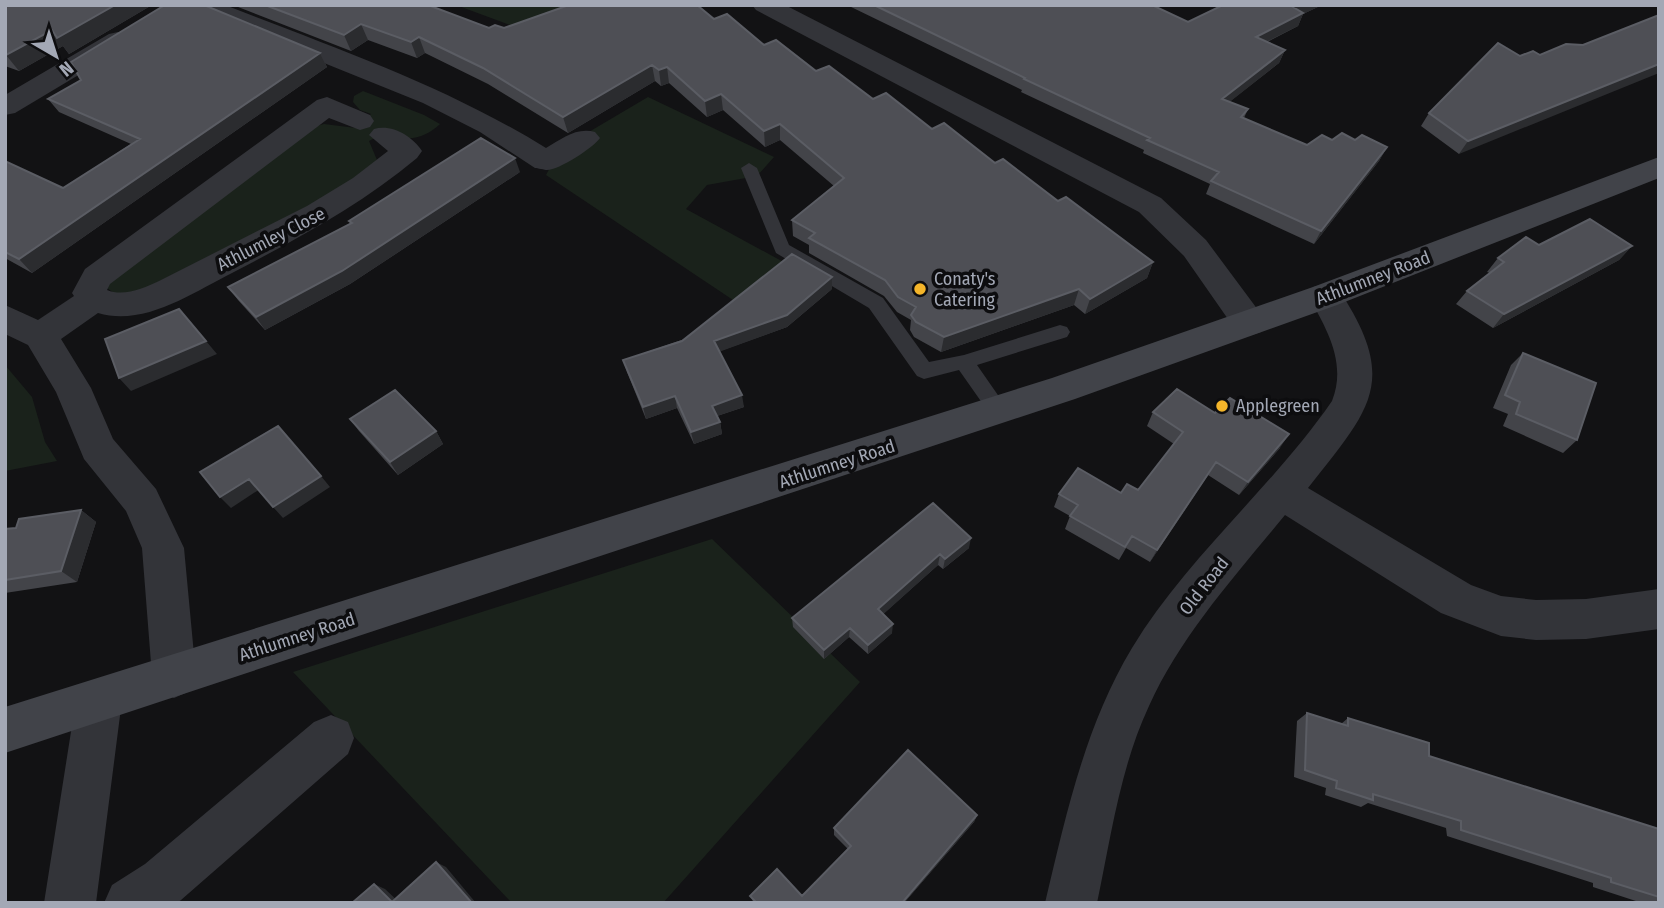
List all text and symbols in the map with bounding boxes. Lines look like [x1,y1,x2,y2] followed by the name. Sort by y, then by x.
[21,21,91,91] north arrow
[55,56,78,81] text: N
[213,202,329,276] street label: Athlumley Close
[1313,246,1433,310] street label: Athlumney Road
[934,268,996,311] place label: Conaty's Catering
[912,281,928,297] marker: Conaty's Catering
[1236,395,1320,417] place label: Applegreen
[1214,398,1230,414] marker: Applegreen
[776,435,898,493] street label: Athlumney Road
[1175,553,1233,619] street label: Old Road
[236,608,358,666] street label: Athlumney Road

